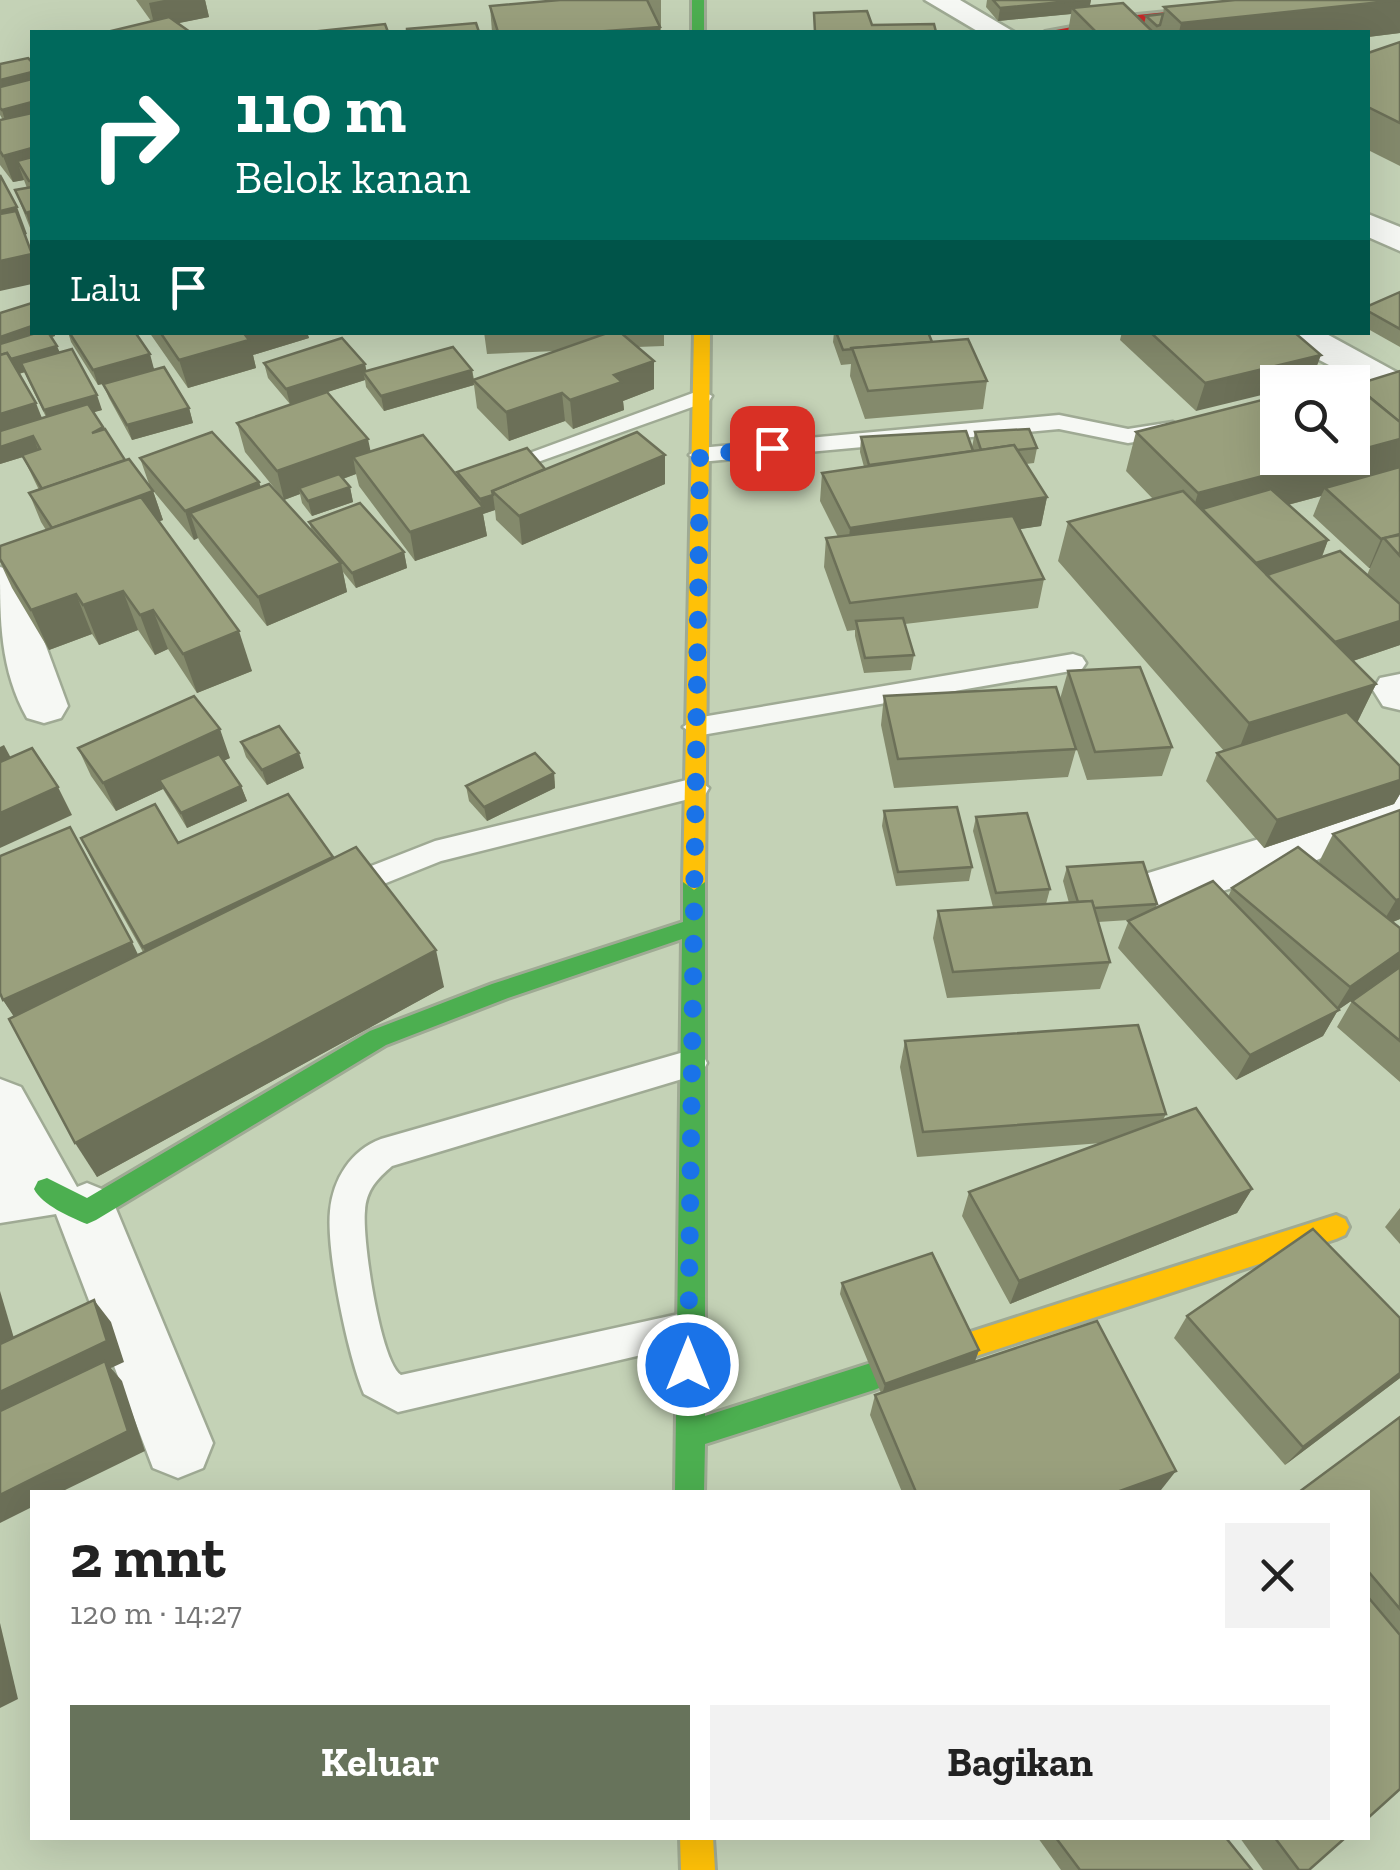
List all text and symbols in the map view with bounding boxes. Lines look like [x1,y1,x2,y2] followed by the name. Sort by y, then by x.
[235,66,406,150] text: 110 m
[70,70,200,200] icon: right
[235,151,470,205] text: Belok kanan
[161,260,216,315] icon: arrive
[70,265,141,311] text: Lalu
[1260,365,1370,475] map controls
[1260,365,1370,475] button: search
[730,406,815,491] pin
[745,421,800,476] icon: arrive
[636,1313,740,1417] position arrow
[70,1520,225,1592] text: 2 mnt
[1225,1523,1330,1628] button: close
[70,1594,242,1632] text: 120 m · 14:27
[70,1705,690,1820] button: Keluar
[710,1705,1330,1820] button: Bagikan

